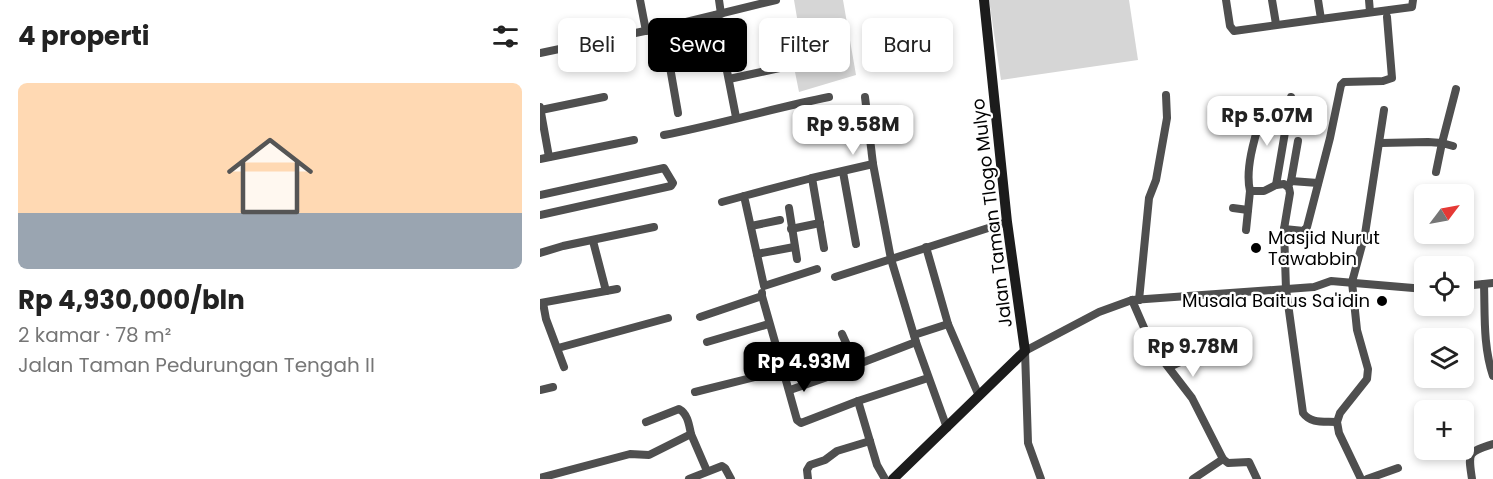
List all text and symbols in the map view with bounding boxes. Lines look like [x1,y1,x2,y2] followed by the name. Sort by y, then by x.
[18,18,149,54] text: 4 properti
[558,18,636,72] chip: Beli
[648,18,747,72] chip: Sewa
[759,18,850,72] chip: Filter
[862,18,953,72] chip: Baru
[489,20,522,53] icon: filters
[1205,96,1329,147] pin: Rp 5.07M
[965,97,1018,329] street label: Jalan Taman Tlogo Mulyo
[1221,101,1313,129] text: Rp 5.07M
[791,105,915,156] pin: Rp 9.58M
[806,110,900,138] text: Rp 9.58M
[216,122,324,230] icon: home
[1414,184,1474,244] north arrow
[1414,184,1474,460] map controls
[1268,225,1380,271] place label: Masjid Nurut Tawabbin
[1249,241,1263,255] marker: Masjid Nurut Tawabbin
[1414,256,1474,316] button: locate
[18,282,245,318] text: Rp 4,930,000/bln
[1182,288,1370,313] place label: Musala Baitus Sa'idin
[1375,294,1389,308] marker: Musala Baitus Sa'idin
[18,321,171,349] text: 2 kamar · 78 m²
[1131,327,1255,378] pin: Rp 9.78M
[1414,328,1474,388] button: layers
[1148,332,1238,360] text: Rp 9.78M
[742,342,866,393] pin: Rp 4.93M
[758,347,850,375] text: Rp 4.93M
[18,351,375,379] text: Jalan Taman Pedurungan Tengah II
[1414,400,1474,460] button: +

